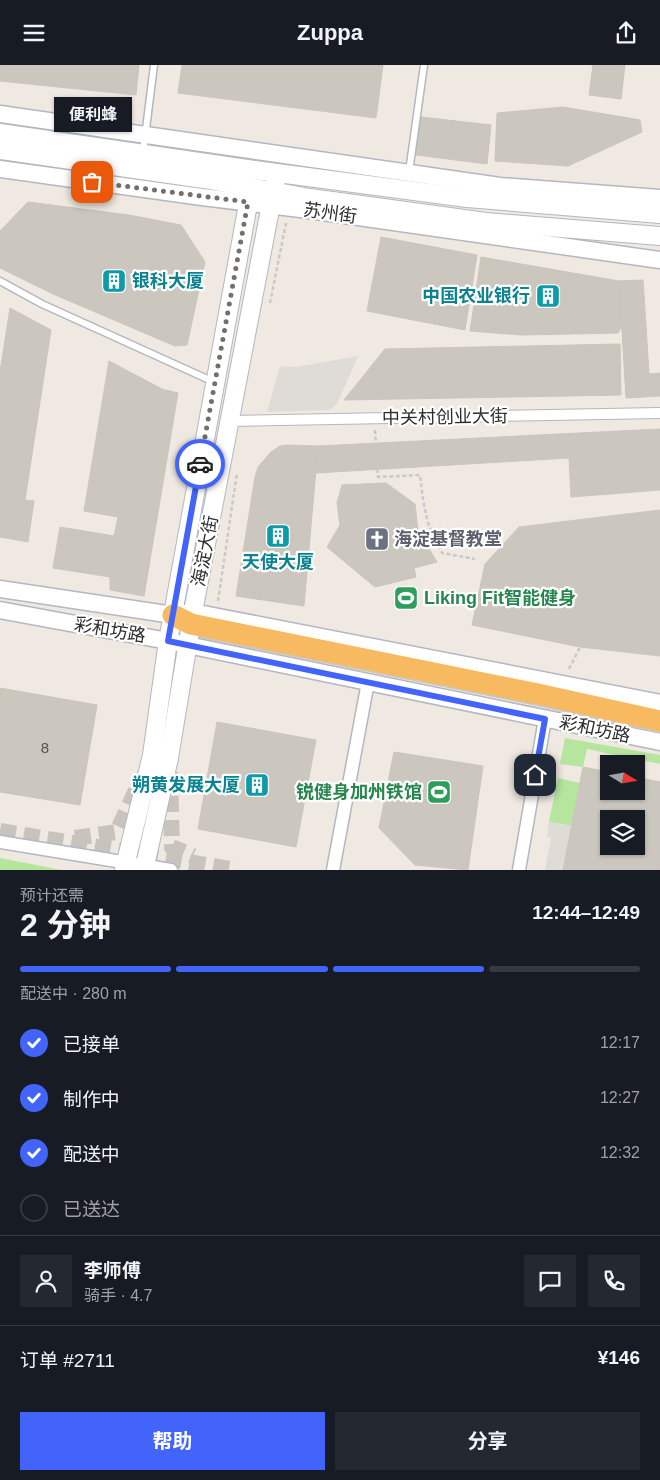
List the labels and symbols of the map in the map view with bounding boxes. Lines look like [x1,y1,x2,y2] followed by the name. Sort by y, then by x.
[53,97,131,132] callout: 便利蜂
[71,161,113,203] pin
[302,199,358,227] street label: 苏州街
[101,268,127,294] building icon: 银科大厦
[132,271,204,291] place label: 银科大厦
[535,283,561,309] building icon: 中国农业银行
[422,285,530,306] place label: 中国农业银行
[382,406,508,428] street label: 中关村创业大街
[175,439,225,489] courier
[188,514,222,588] street label: 海淀大街
[265,523,291,549] building icon: 天使大厦
[364,526,390,552] church icon: 海淀基督教堂
[394,529,502,549] place label: 海淀基督教堂
[242,552,314,572] place label: 天使大厦
[393,585,419,611] sports icon: Liking Fit智能健身
[424,588,576,608] place label: Liking Fit智能健身
[73,614,147,646] street label: 彩和坊路
[558,712,632,746] street label: 彩和坊路
[41,739,49,756] house number: 8
[514,754,556,796] pin
[600,755,645,800] north arrow
[244,772,270,798] building icon: 朔黄发展大厦
[132,775,240,795] place label: 朔黄发展大厦
[426,779,452,805] sports icon: 锐健身加州铁馆
[296,782,422,802] place label: 锐健身加州铁馆

